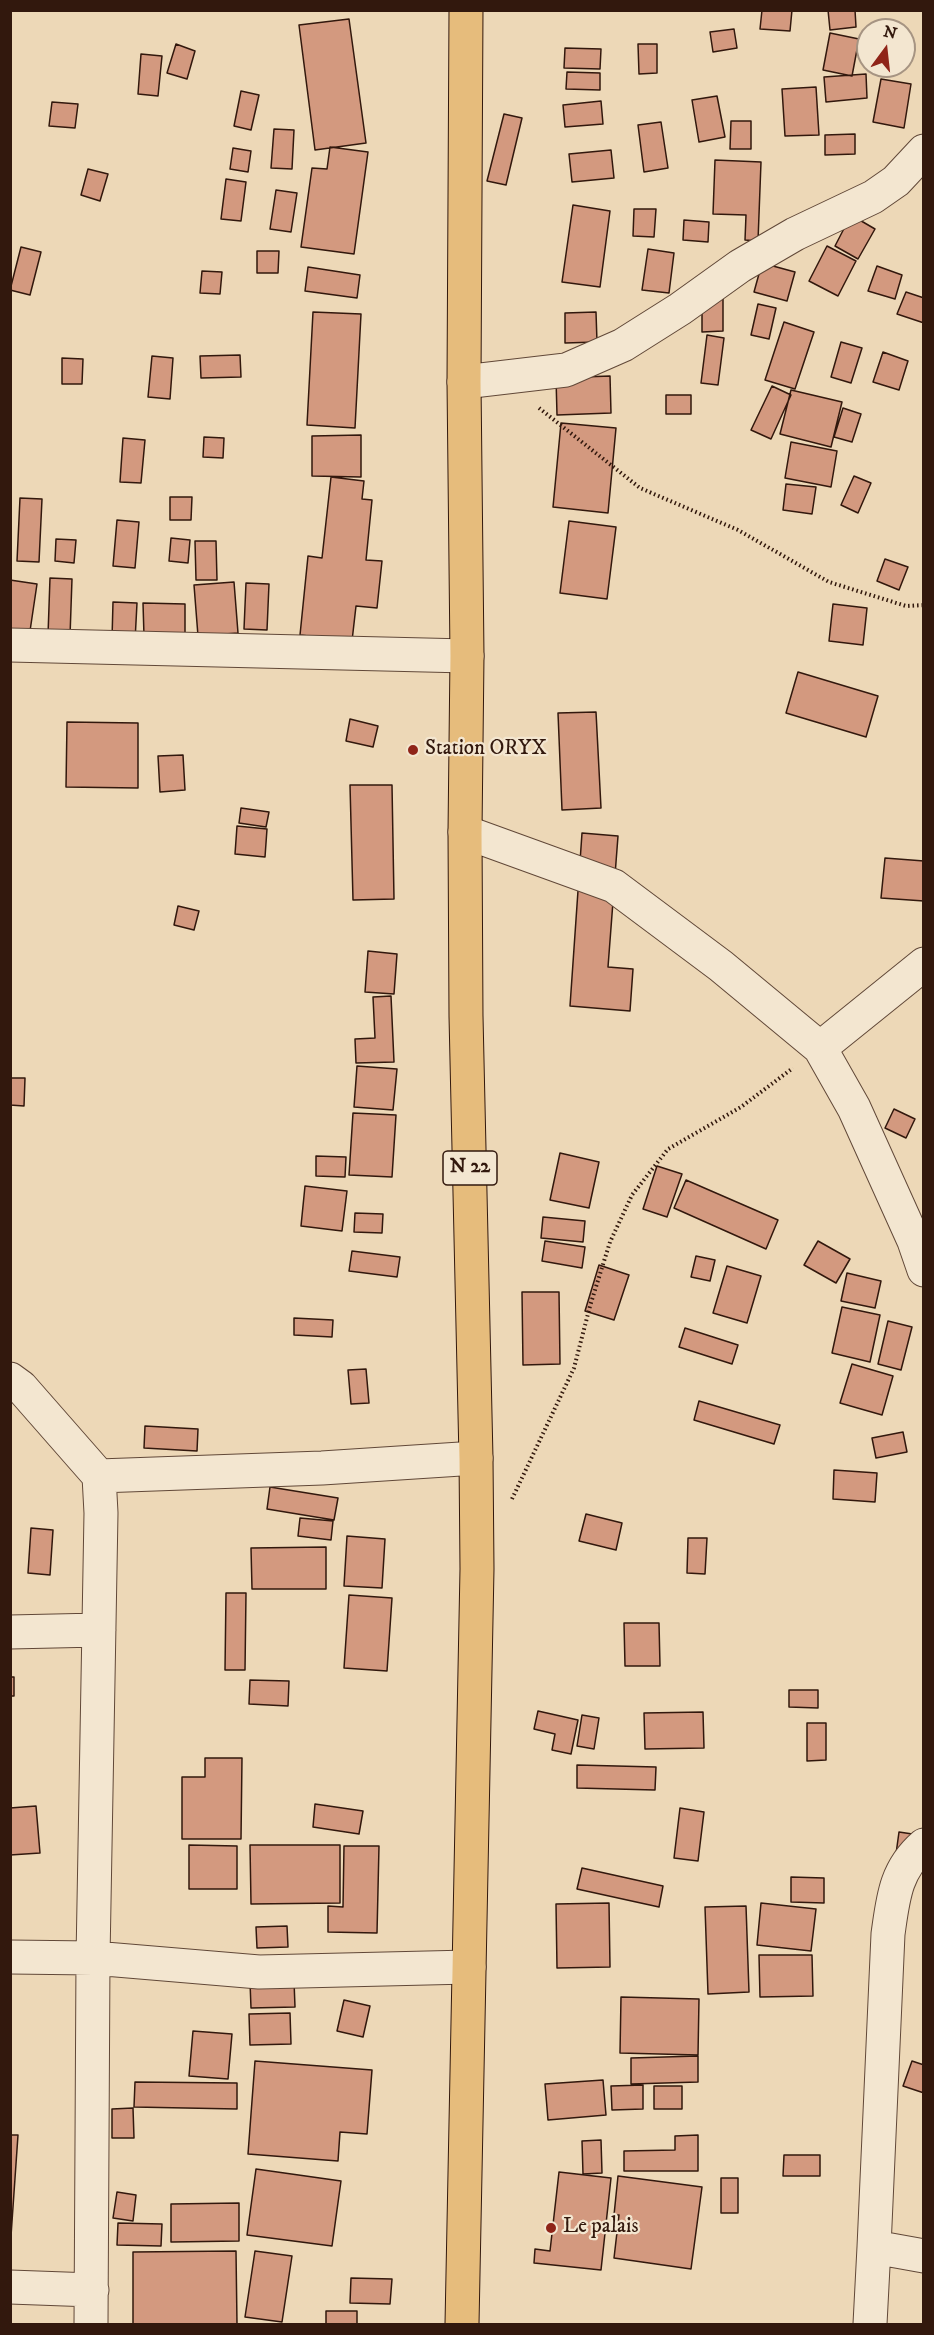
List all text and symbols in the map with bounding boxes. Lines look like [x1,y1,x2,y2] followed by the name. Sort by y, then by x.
[856,18,916,78] north arrow
[881,21,899,44] text: N
[425,737,547,763] place label: Station ORYX
[406,743,420,757] marker: Station ORYX
[443,1151,497,1185] road number: N 22
[563,2215,638,2241] place label: Le palais
[544,2221,558,2235] marker: Le palais

